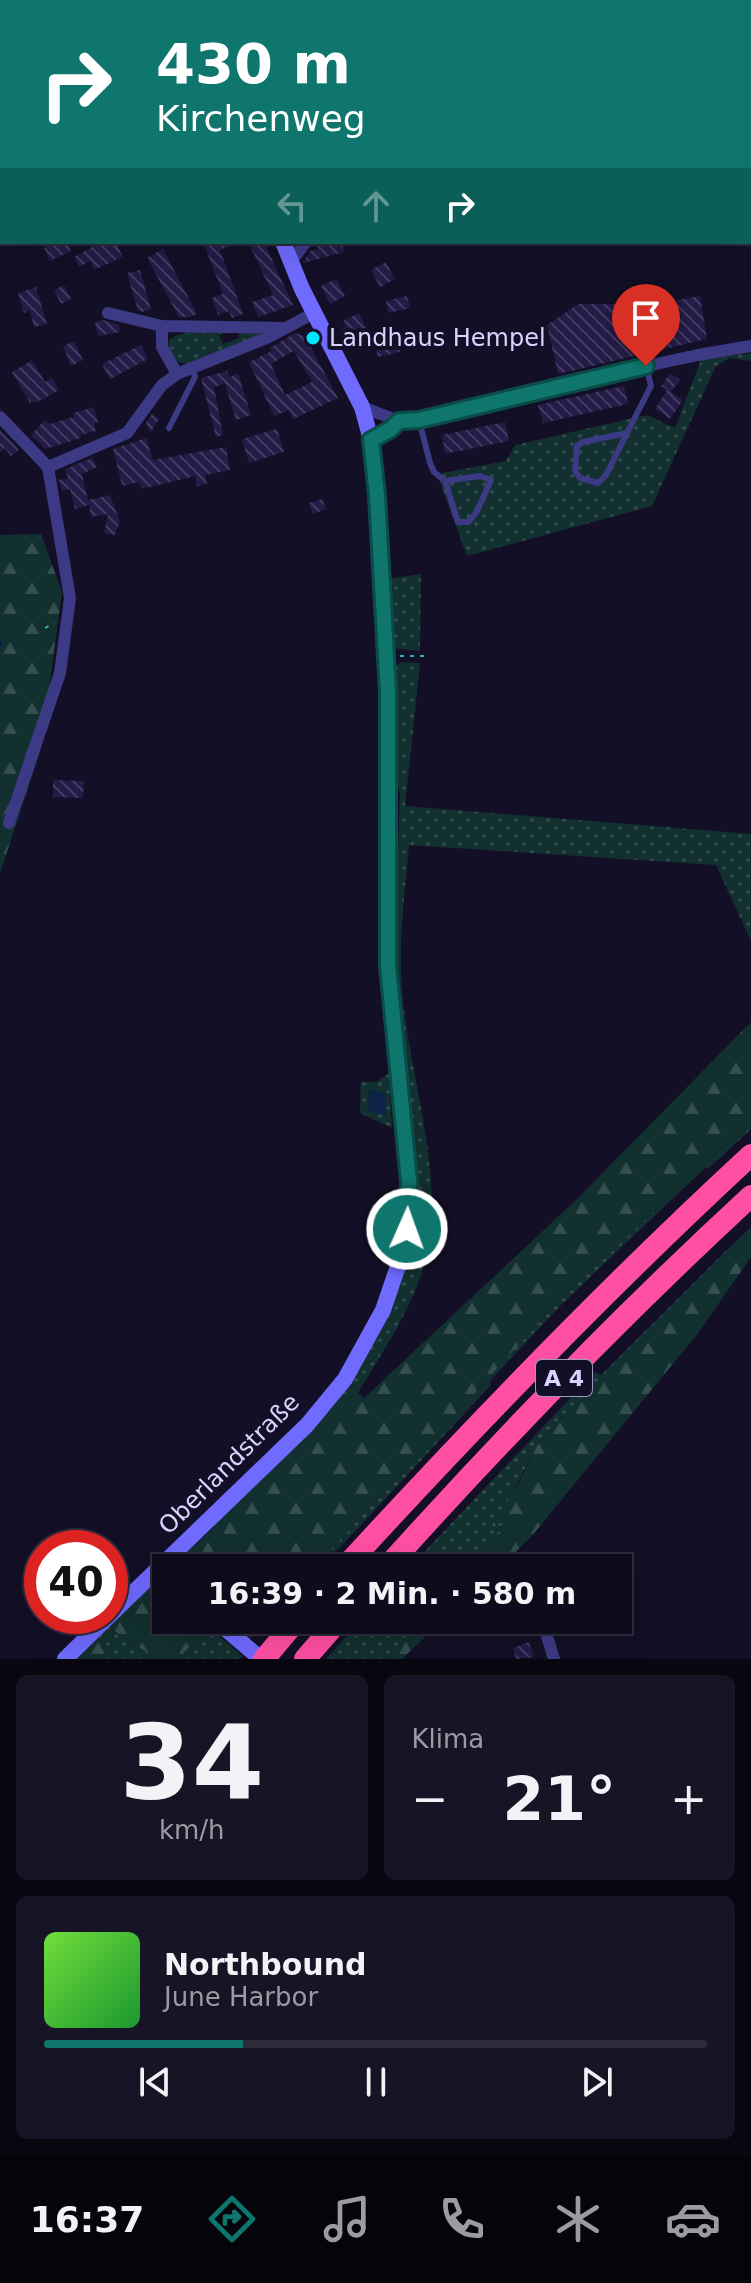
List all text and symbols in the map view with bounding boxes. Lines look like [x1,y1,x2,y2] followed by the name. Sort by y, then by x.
[156,31,351,96] text: 430 m
[24,32,128,136] icon: right
[156,98,366,139] text: Kirchenweg
[270,184,314,228] icon: left
[354,184,398,228] icon: ahead
[438,184,482,228] icon: right
[612,284,680,366] pin
[624,296,668,340] icon: arrive
[329,324,546,352] place label: Landhaus Hempel
[304,329,322,347] marker: Landhaus Hempel
[365,1187,449,1271] position arrow
[536,1360,592,1396] road number: A 4
[153,1388,305,1540] street label: Oberlandstraße
[24,1530,128,1634] speed limit sign: 40
[208,1576,576,1611] text: 16:39 · 2 Min. · 580 m
[119,1702,264,1824] text: 34
[412,1724,484,1754] text: Klima
[503,1764,616,1834] text: 21°
[412,1773,448,1824] text: −
[670,1773,707,1824] text: +
[159,1815,225,1845] text: km/h
[164,1947,367,1982] text: Northbound
[164,1982,318,2012] text: June Harbor
[133,2060,177,2104] icon: previous
[354,2060,398,2104] icon: pause
[575,2060,619,2104] icon: next
[204,2191,260,2247] icon: directions
[319,2191,375,2247] icon: music
[434,2191,490,2247] icon: phone
[550,2191,606,2247] icon: climate
[665,2191,721,2247] icon: car
[30,2199,144,2240] text: 16:37

